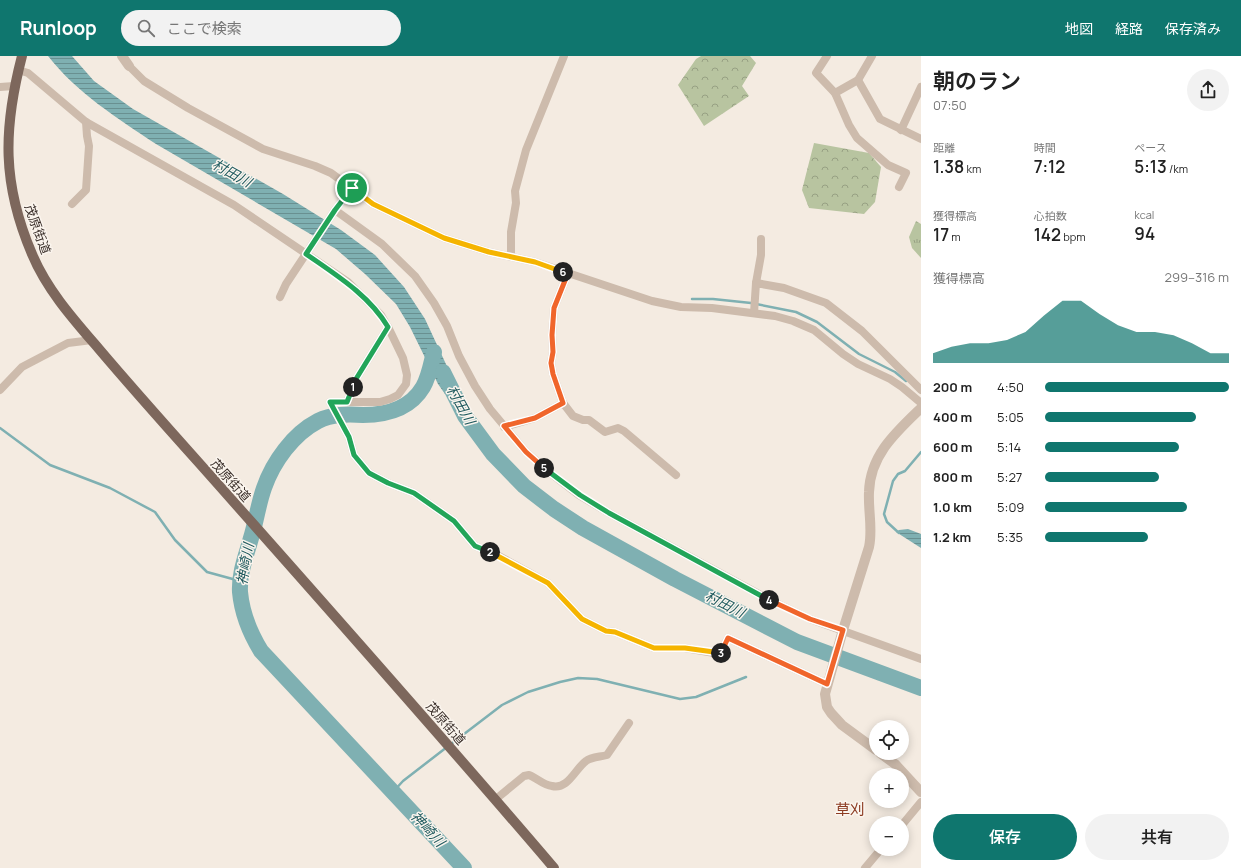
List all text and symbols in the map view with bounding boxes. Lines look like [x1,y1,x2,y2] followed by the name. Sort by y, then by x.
[121,10,401,46] search box
[20,15,97,41] text: Runloop
[135,17,157,39] icon: search
[167,18,242,39] text: ここで検索
[1065,19,1093,38] text: 地図
[1115,19,1143,38] text: 経路
[1165,19,1221,38] text: 保存済み
[933,66,1021,96] text: 朝のラン
[1187,69,1229,111] button: share
[933,96,967,114] text: 07:50
[933,140,955,155] text: 距離
[1034,140,1056,155] text: 時間
[1134,140,1167,155] text: ペース
[209,154,257,192] water label: 村田川
[933,155,964,178] text: 1.38
[1034,155,1065,178] text: 7:12
[1134,155,1167,178] text: 5:13
[964,161,981,176] text: km
[1167,161,1188,176] text: /km
[335,171,369,205] pin
[341,177,363,199] icon: arrive
[21,201,55,257] street label: 茂原街道
[1134,207,1154,222] text: kcal
[933,208,977,223] text: 獲得標高
[1034,208,1067,223] text: 心拍数
[1134,222,1155,245] text: 94
[933,223,949,246] text: 17
[1034,223,1061,246] text: 142
[949,229,961,244] text: m
[1061,229,1086,244] text: bpm
[553,262,573,282] pin: 6
[560,264,566,279] text: 6
[1164,268,1229,286] text: 299–316 m
[933,269,985,287] text: 獲得標高
[343,377,363,397] pin: 1
[933,378,972,396] text: 200 m
[997,378,1024,396] text: 4:50
[351,379,355,394] text: 1
[443,382,481,429] water label: 村田川
[933,408,972,426] text: 400 m
[997,408,1024,426] text: 5:05
[933,438,972,456] text: 600 m
[997,438,1021,456] text: 5:14
[207,455,255,505] street label: 茂原街道
[534,458,554,478] pin: 5
[541,460,547,475] text: 5
[933,468,972,486] text: 800 m
[997,468,1022,486] text: 5:27
[933,498,972,516] text: 1.0 km
[997,498,1024,516] text: 5:09
[933,528,971,546] text: 1.2 km
[997,528,1023,546] text: 5:35
[232,540,258,586] water label: 神崎川
[480,542,500,562] pin: 2
[487,544,493,559] text: 2
[702,586,750,622] water label: 村田川
[759,590,779,610] pin: 4
[766,592,772,607] text: 4
[711,643,731,663] pin: 3
[718,645,724,660] text: 3
[422,697,470,749] street label: 茂原街道
[869,720,909,856] map controls
[869,720,909,760] button: locate
[869,768,909,808] button: +
[835,799,865,820] district label: 草刈
[407,807,451,852] water label: 神崎川
[933,814,1077,860] button: 保存
[1085,814,1229,860] button: 共有
[869,816,909,856] button: −

